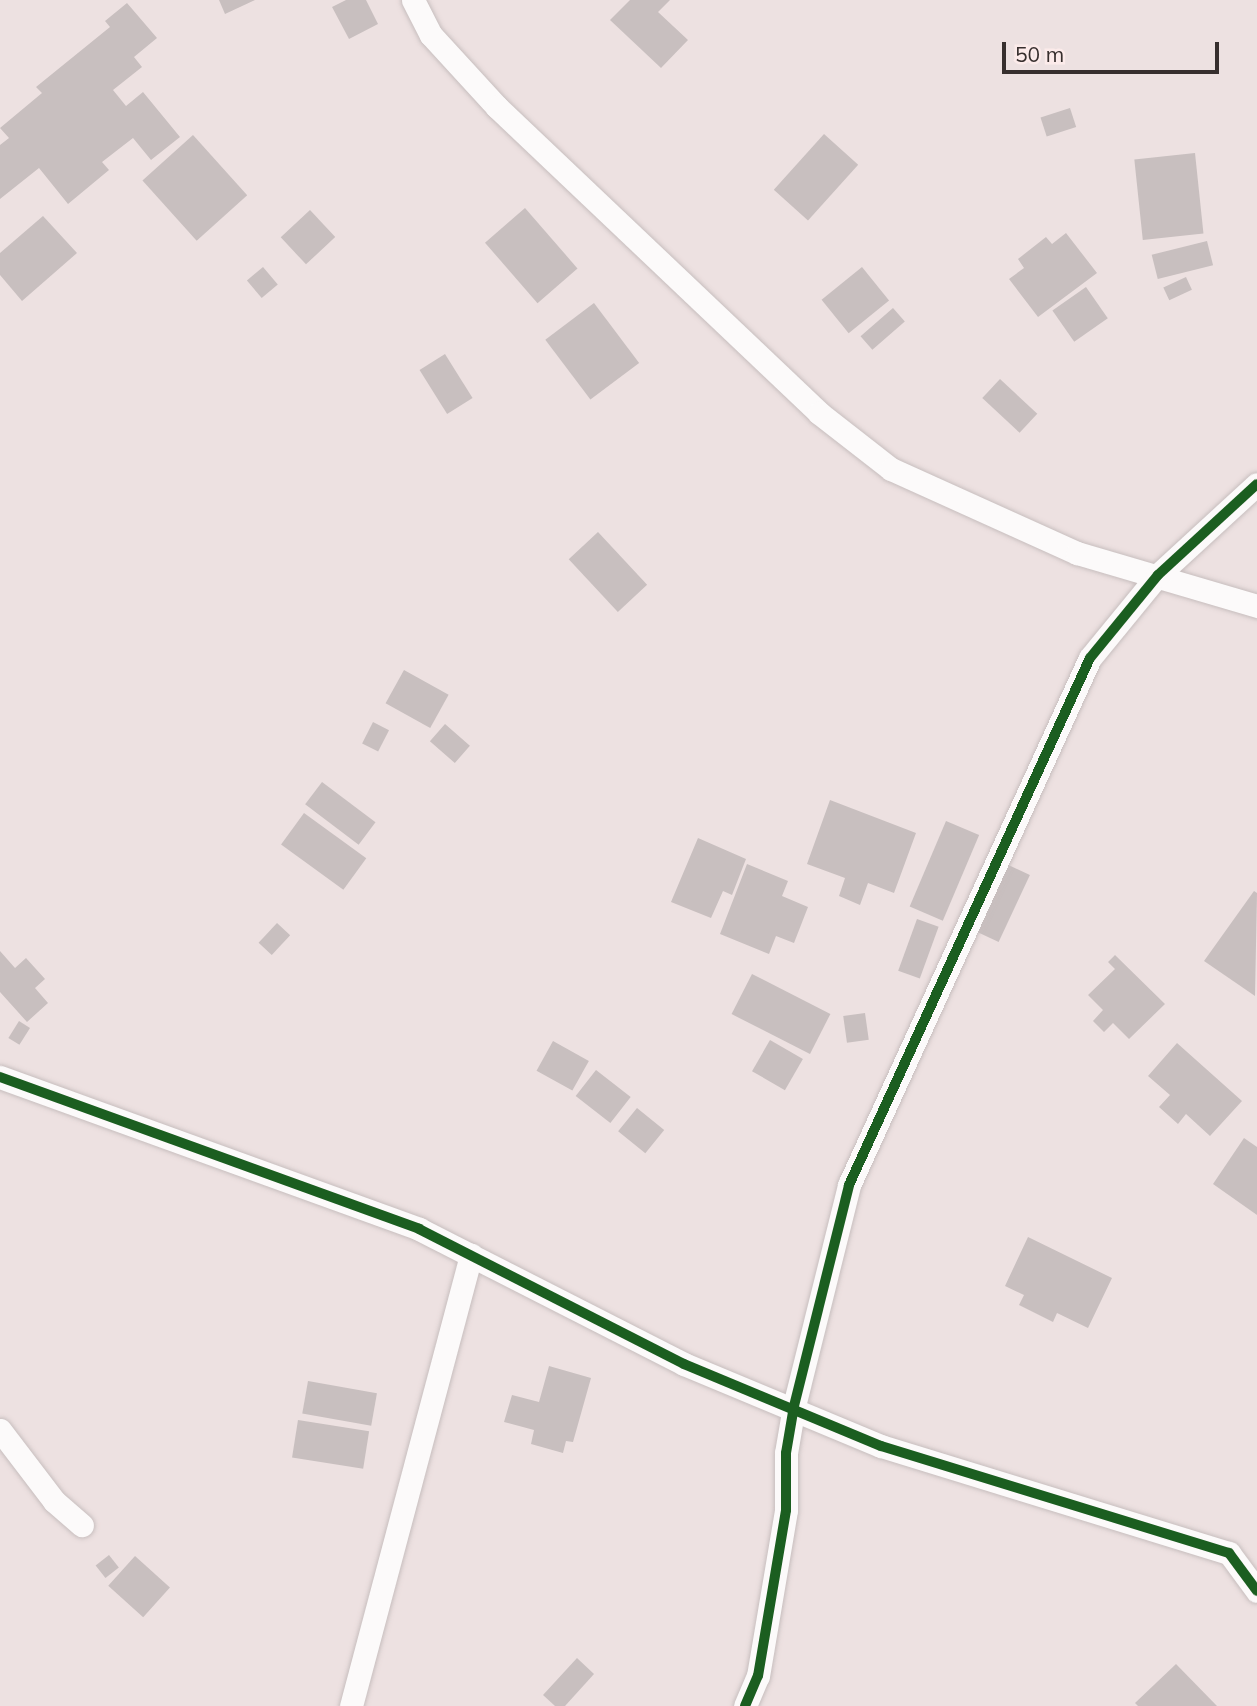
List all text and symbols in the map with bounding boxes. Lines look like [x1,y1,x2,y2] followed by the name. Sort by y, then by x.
[1005,28,1222,72] scale bar
[1015,41,1064,67] text: 50 m

